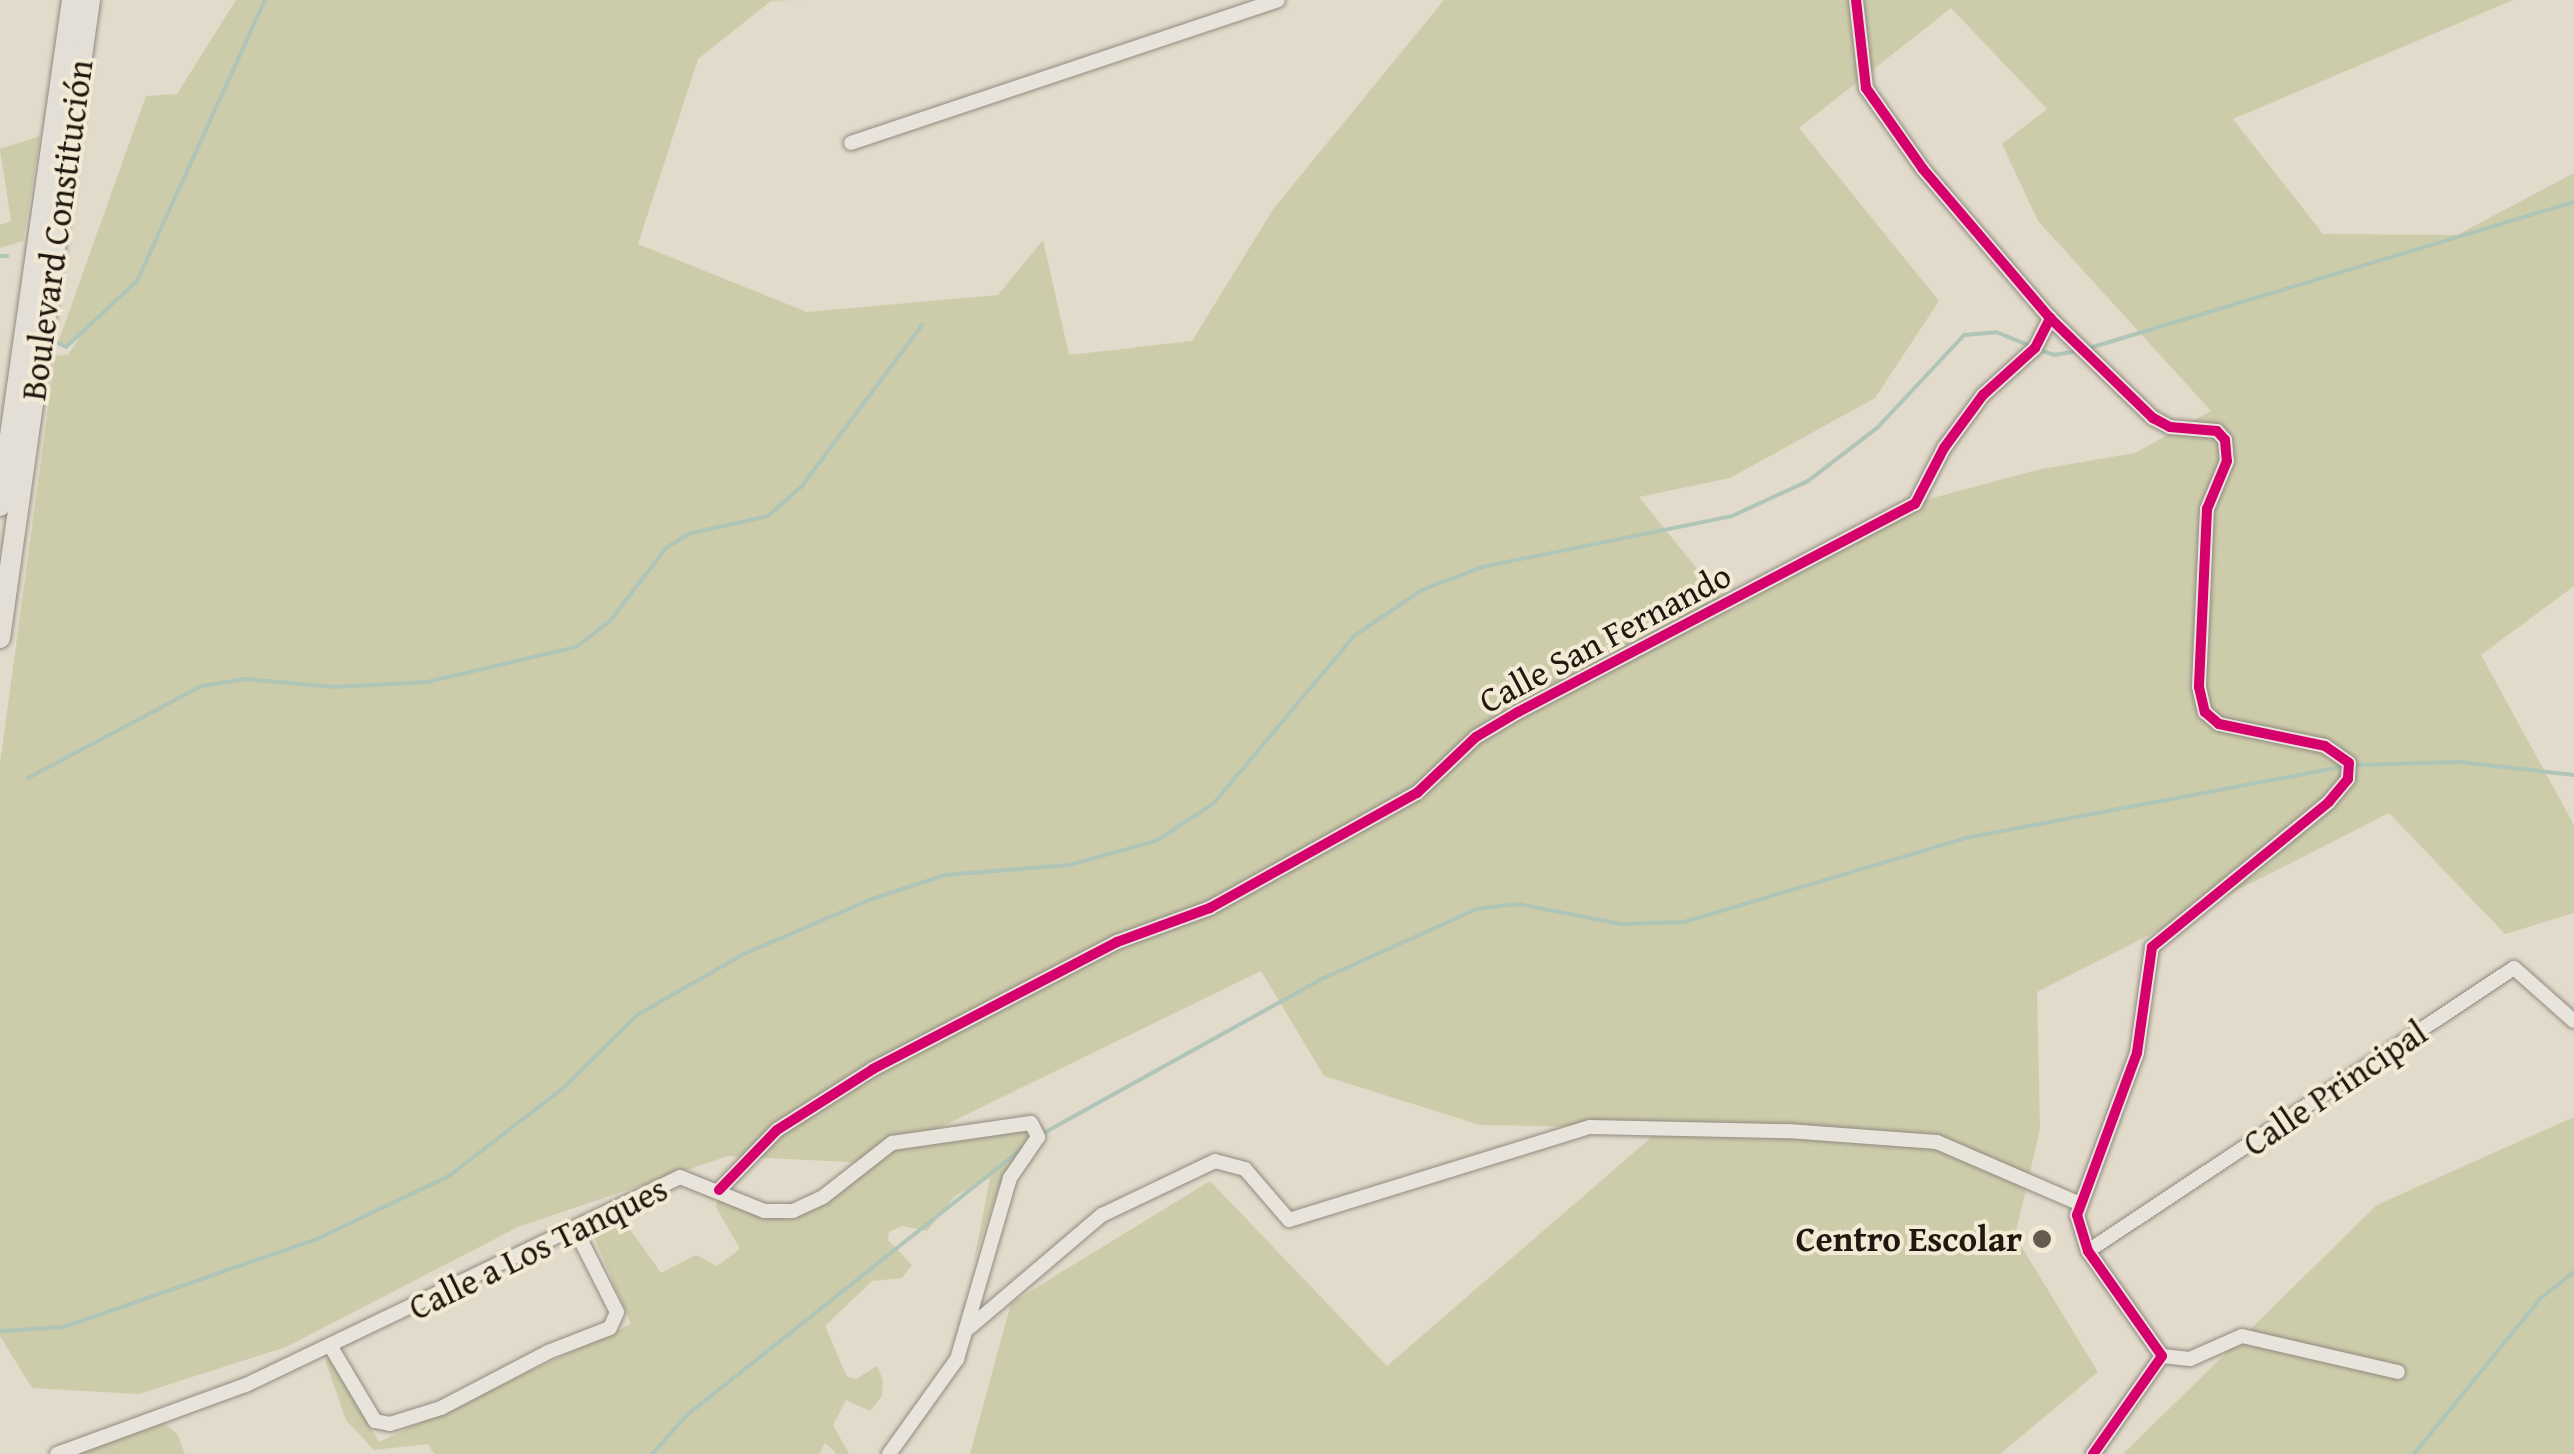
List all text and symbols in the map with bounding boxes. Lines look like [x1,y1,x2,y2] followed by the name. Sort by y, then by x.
[12,57,102,403] street label: Boulevard Constitución
[1472,554,1738,722] street label: Calle San Fernando
[2235,1011,2435,1165] street label: Calle Principal
[402,1167,674,1329] street label: Calle a Los Tanques
[1796,1218,2022,1260] place label: Centro Escolar
[2031,1228,2053,1250] marker: Centro Escolar

